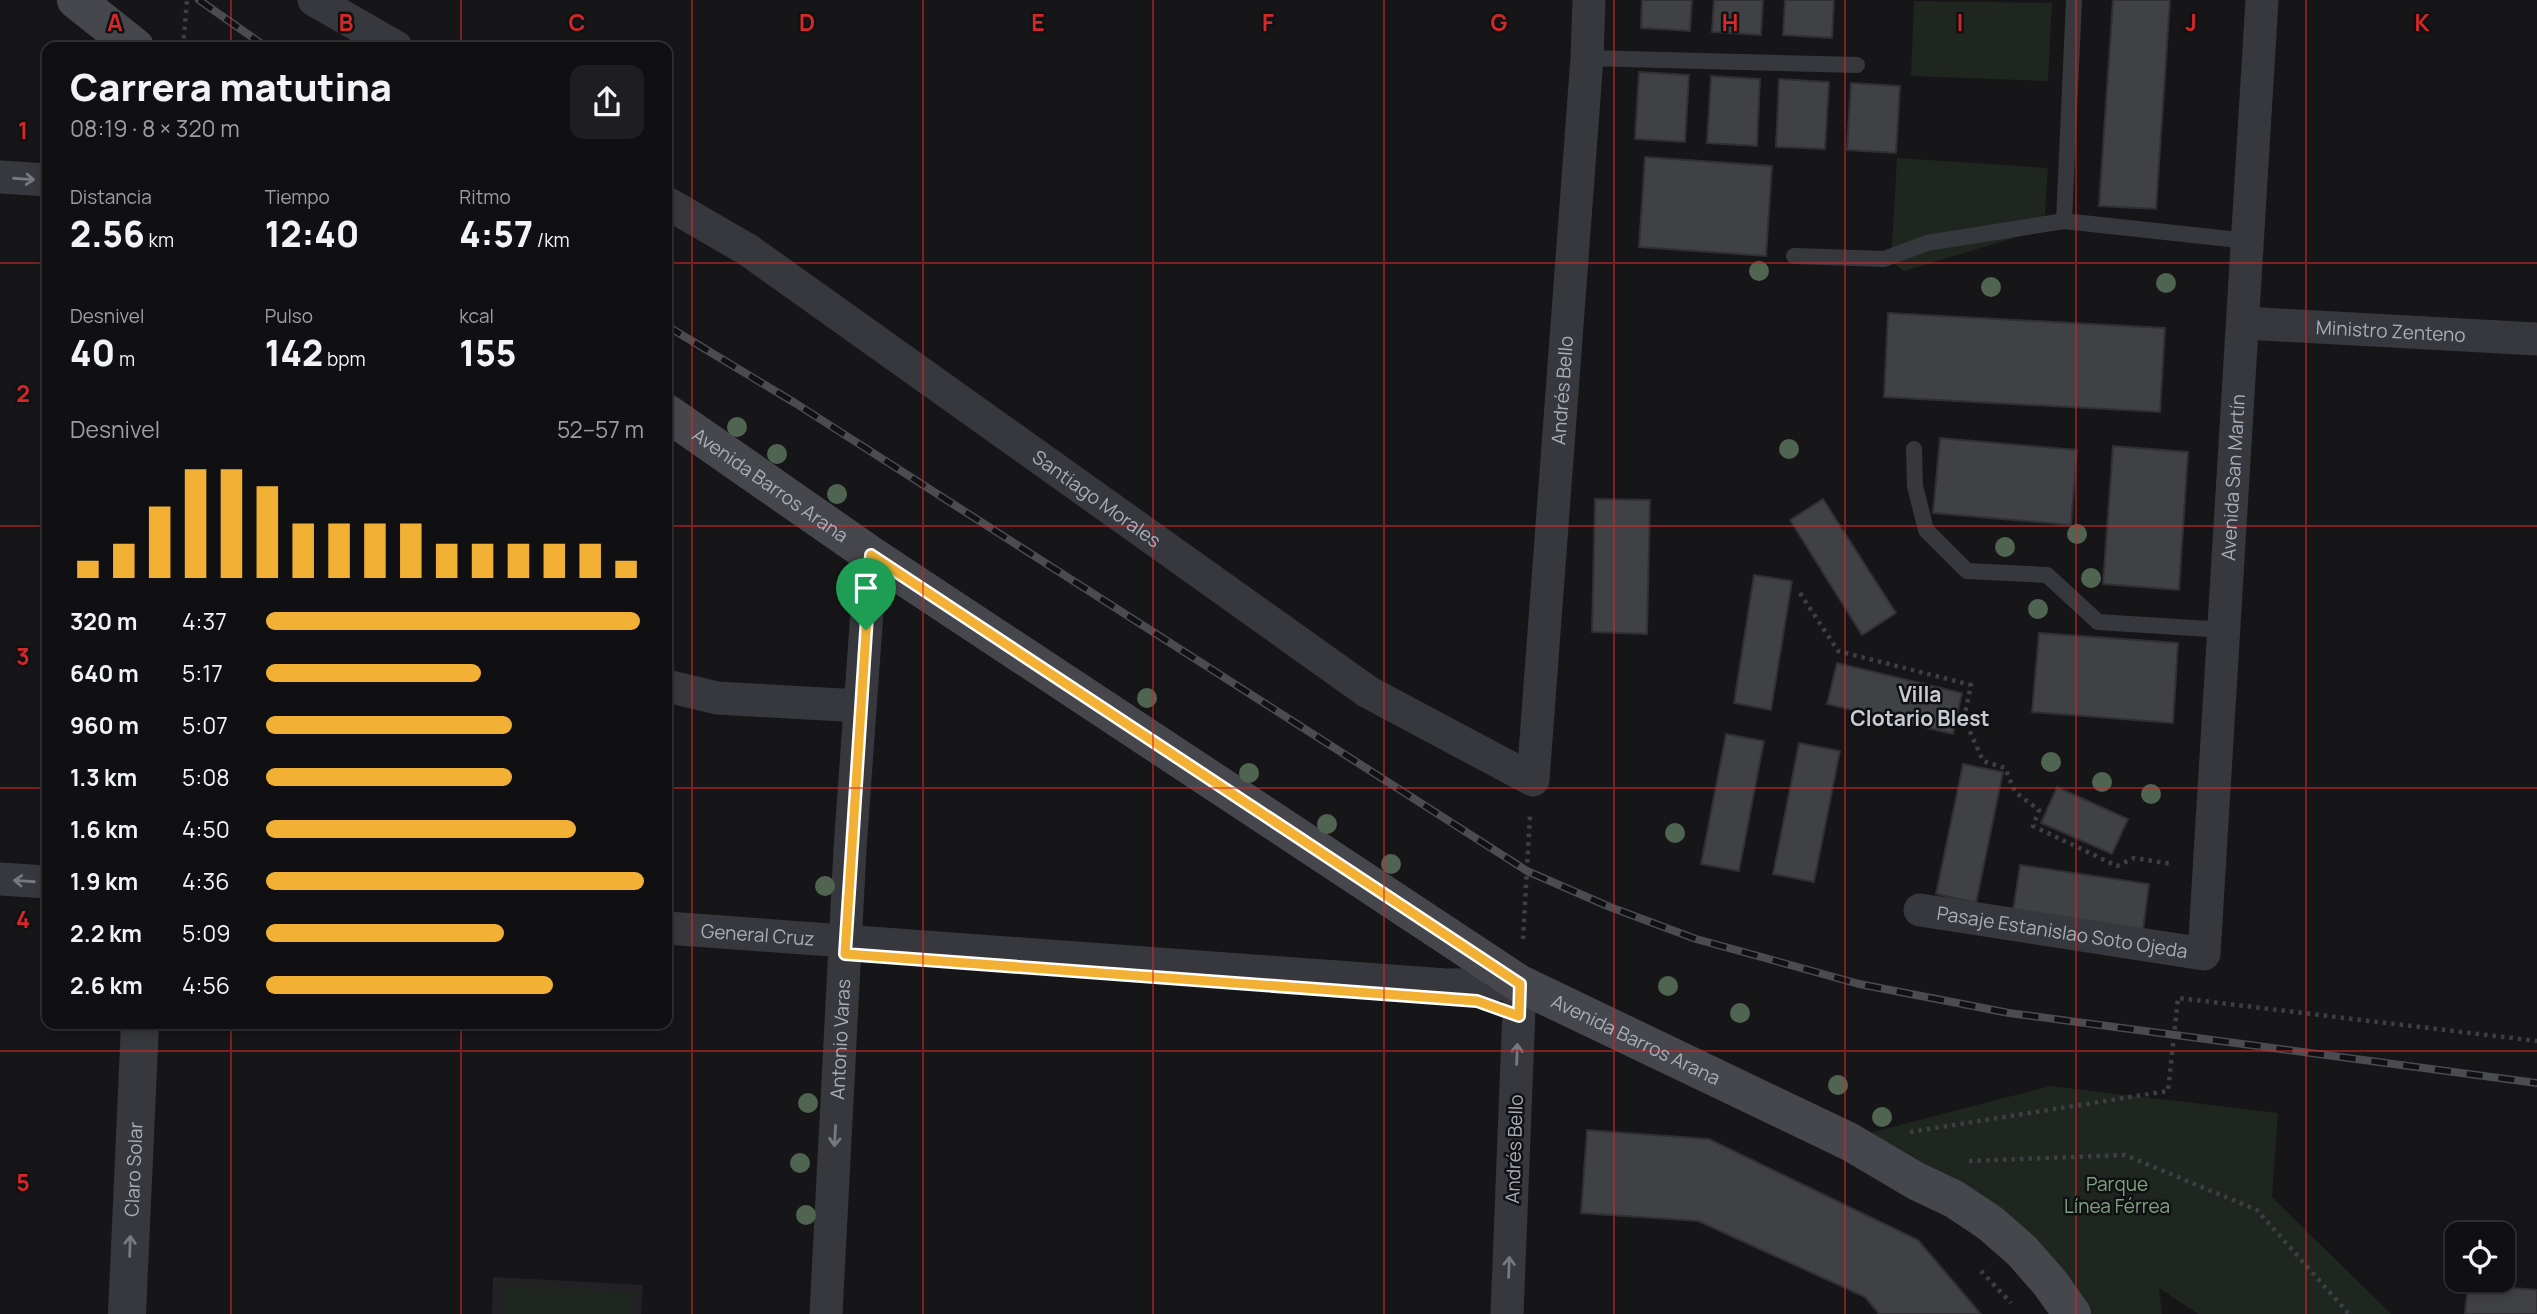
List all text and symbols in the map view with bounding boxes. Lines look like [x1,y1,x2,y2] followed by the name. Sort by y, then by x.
[107,6,123,38] text: A
[339,6,353,38] text: B
[569,6,586,38] text: C
[799,6,815,38] text: D
[1031,6,1045,38] text: E
[1262,6,1274,38] text: F
[1491,6,1508,38] text: G
[1722,6,1738,38] text: H
[1957,6,1963,38] text: I
[2185,6,2197,38] text: J
[2415,6,2430,38] text: K
[70,60,392,112] text: Carrera matutina
[570,65,644,139] button: share
[70,112,240,144] text: 08:19 · 8 × 320 m
[18,114,28,146] text: 1
[12,173,34,186] one-way arrow
[70,184,152,210] text: Distancia
[265,184,330,210] text: Tiempo
[459,184,511,210] text: Ritmo
[70,210,145,258] text: 2.56
[265,210,359,258] text: 12:40
[459,210,533,258] text: 4:57
[145,227,174,253] text: km
[533,227,570,253] text: /km
[70,303,144,329] text: Desnivel
[265,303,313,329] text: Pulso
[459,303,494,329] text: kcal
[2315,314,2466,348] street label: Ministro Zenteno
[70,329,115,377] text: 40
[265,329,323,377] text: 142
[459,329,516,377] text: 155
[1545,335,1579,446] street label: Andrés Bello
[115,346,135,372] text: m
[323,346,366,372] text: bpm
[16,377,30,409] text: 2
[2215,393,2251,561] street label: Avenida San Martín
[70,413,160,445] text: Desnivel
[557,413,644,445] text: 52–57 m
[687,422,854,548] street label: Avenida Barros Arana
[1027,444,1166,553] street label: Santiago Morales
[836,558,896,630] pin
[847,569,885,607] icon: arrive
[70,605,137,637] text: 320 m
[182,605,227,637] text: 4:37
[16,640,30,672] text: 3
[70,657,139,689] text: 640 m
[182,657,223,689] text: 5:17
[1850,680,1990,732] district label: Villa Clotario Blest
[70,709,139,741] text: 960 m
[182,709,228,741] text: 5:07
[70,761,137,793] text: 1.3 km
[182,761,230,793] text: 5:08
[70,813,138,845] text: 1.6 km
[182,813,230,845] text: 4:50
[70,865,138,897] text: 1.9 km
[182,865,229,897] text: 4:36
[13,874,35,887] one-way arrow
[1935,900,2189,964] street label: Pasaje Estanislao Soto Ojeda
[16,903,30,935] text: 4
[70,917,142,949] text: 2.2 km
[182,917,230,949] text: 5:09
[700,918,815,952] street label: General Cruz
[70,969,143,1001] text: 2.6 km
[182,969,230,1001] text: 4:56
[824,978,856,1100] street label: Antonio Varas
[1547,988,1725,1091] street label: Avenida Barros Arana
[1511,1043,1524,1066] one-way arrow
[1499,1094,1529,1204] street label: Andrés Bello
[118,1121,149,1217] street label: Claro Solar
[828,1125,841,1147] one-way arrow
[16,1166,30,1198] text: 5
[2064,1171,2170,1219] park label: Parque Línea Férrea
[2445,1222,2515,1292] map controls
[2445,1222,2515,1292] button: locate
[123,1235,136,1258] one-way arrow
[1502,1256,1515,1279] one-way arrow

